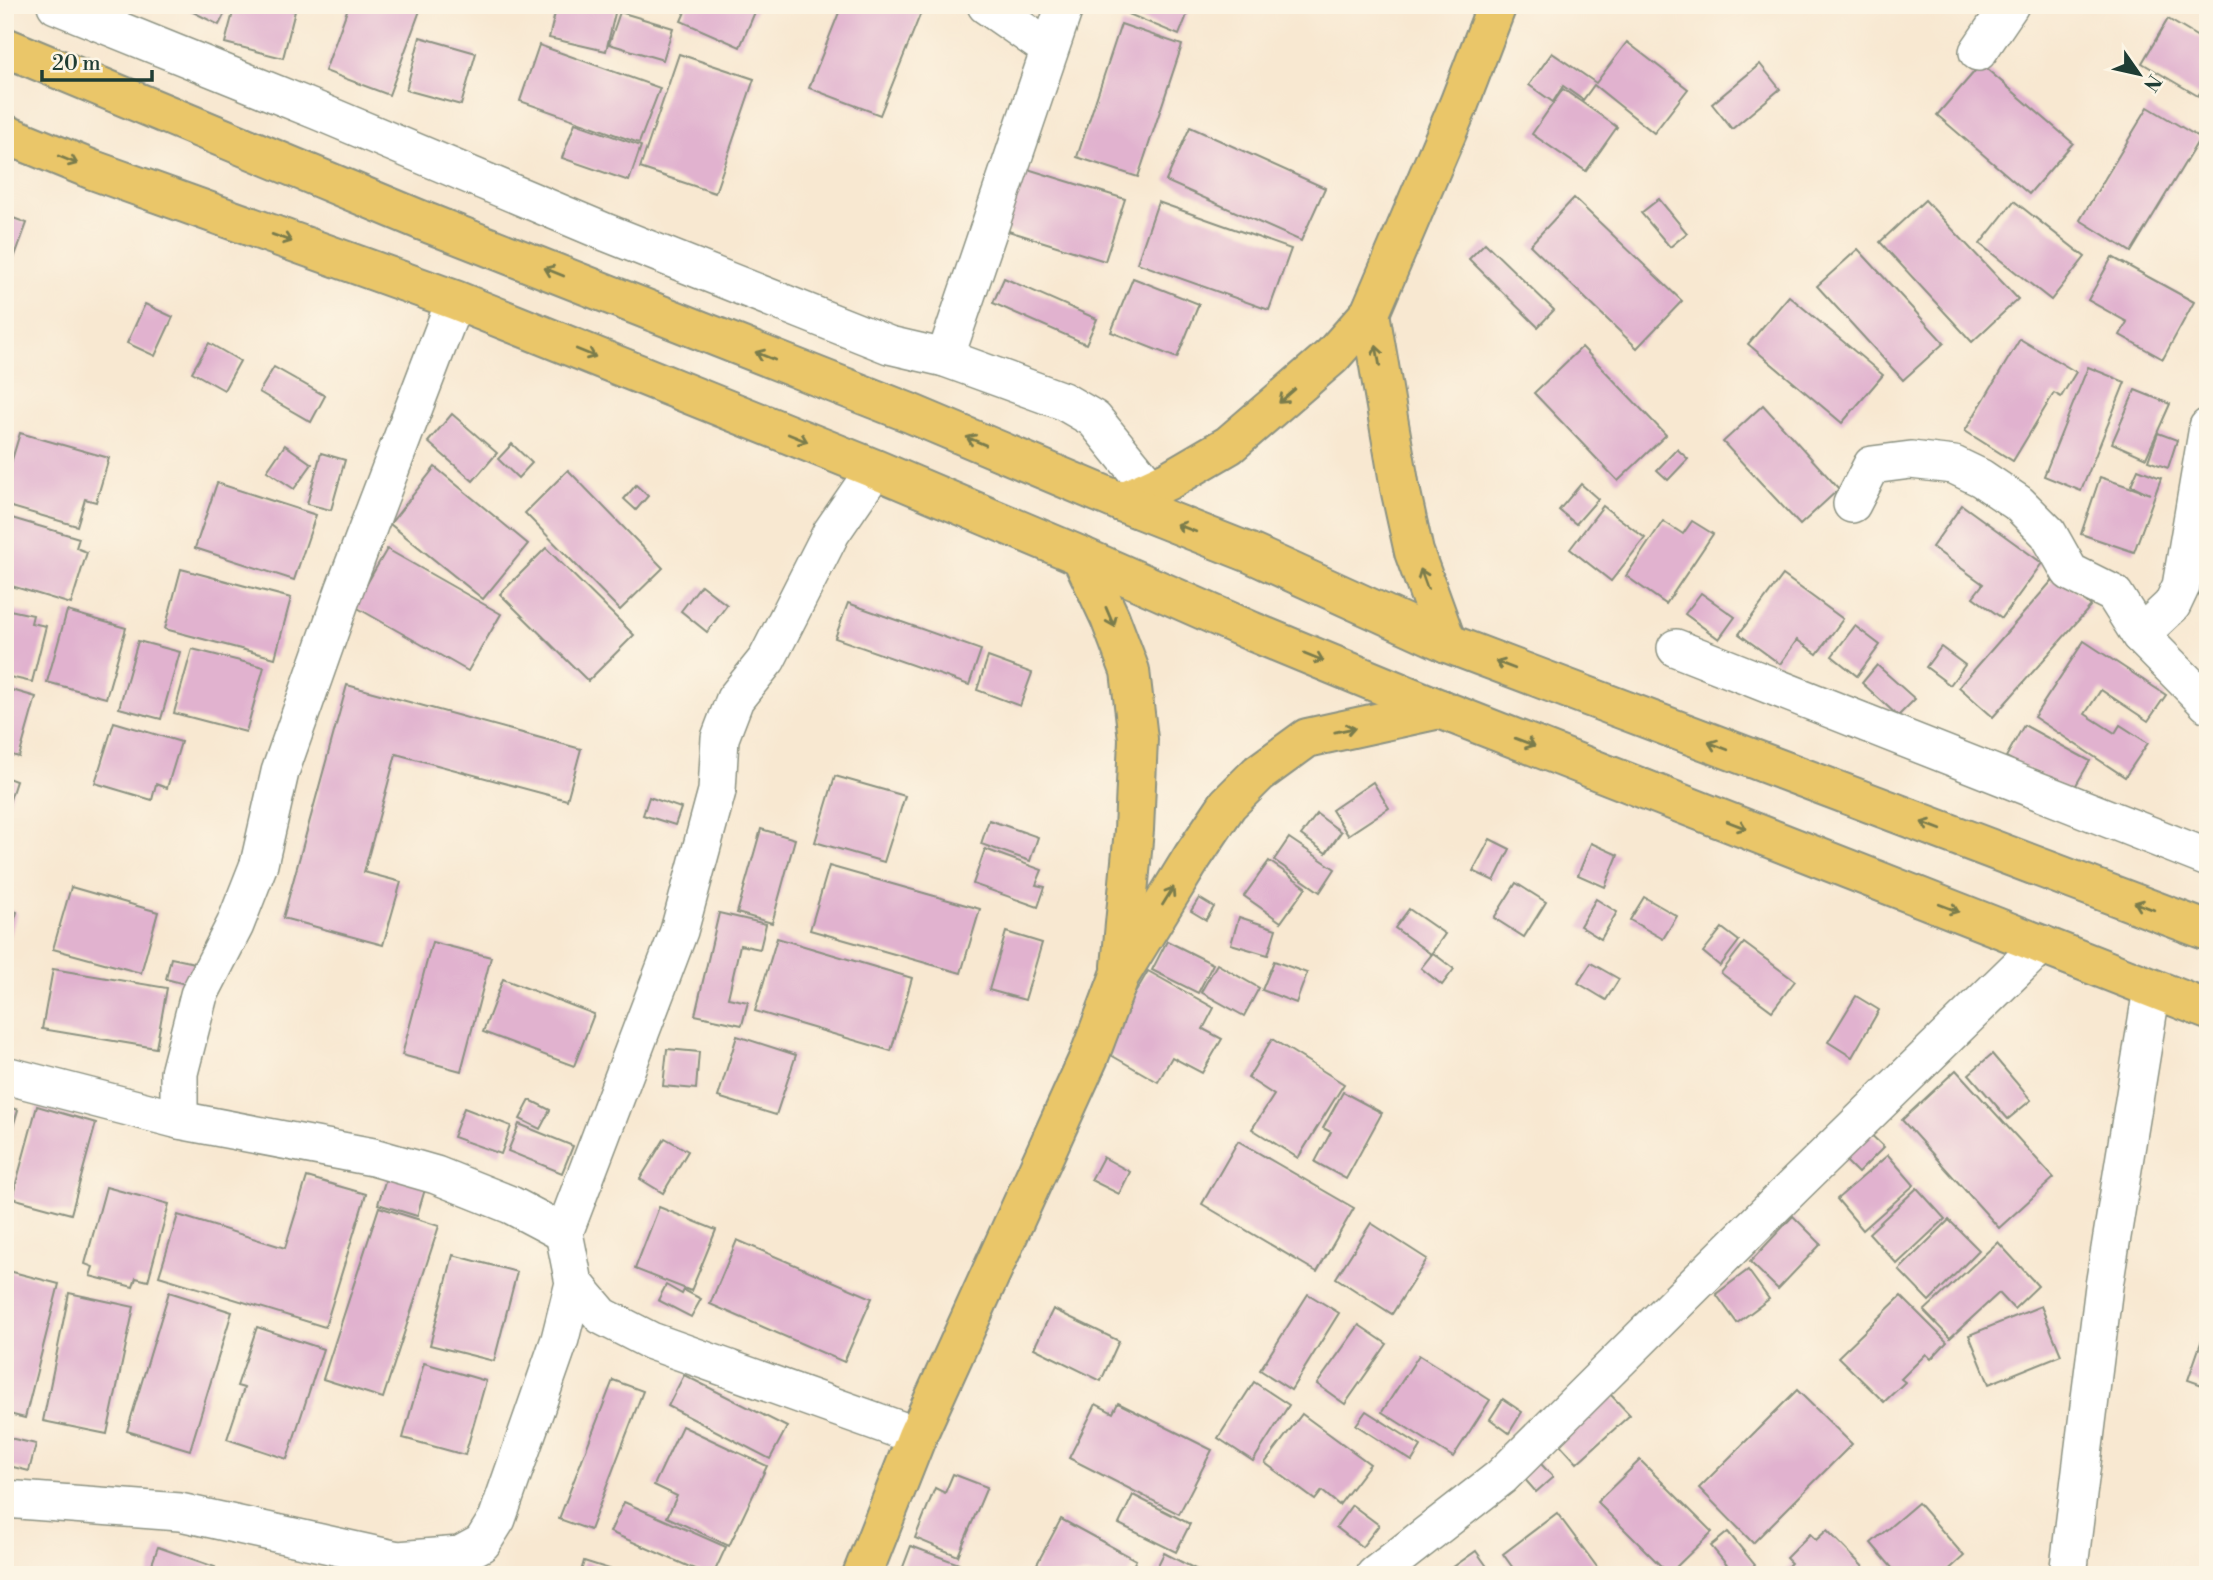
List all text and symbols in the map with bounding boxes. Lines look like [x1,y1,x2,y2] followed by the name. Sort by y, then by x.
[42,38,152,82] scale bar
[2104,38,2174,108] north arrow
[52,51,101,77] text: 20 m
[2138,70,2166,96] text: N
[57,154,79,167] one-way arrow
[271,233,293,245] one-way arrow
[543,265,565,278] one-way arrow
[1370,345,1384,368] one-way arrow
[575,348,597,361] one-way arrow
[755,348,777,361] one-way arrow
[1279,388,1297,404] one-way arrow
[786,432,808,445] one-way arrow
[966,433,987,446] one-way arrow
[1176,520,1198,533] one-way arrow
[1417,568,1429,590] one-way arrow
[1104,606,1117,628] one-way arrow
[1303,652,1324,665] one-way arrow
[1495,658,1517,671] one-way arrow
[1333,722,1356,736] one-way arrow
[1514,737,1535,750] one-way arrow
[1708,738,1730,751] one-way arrow
[1921,819,1943,831] one-way arrow
[1726,820,1747,832] one-way arrow
[1161,887,1176,906] one-way arrow
[2133,899,2155,912] one-way arrow
[1937,902,1959,915] one-way arrow

